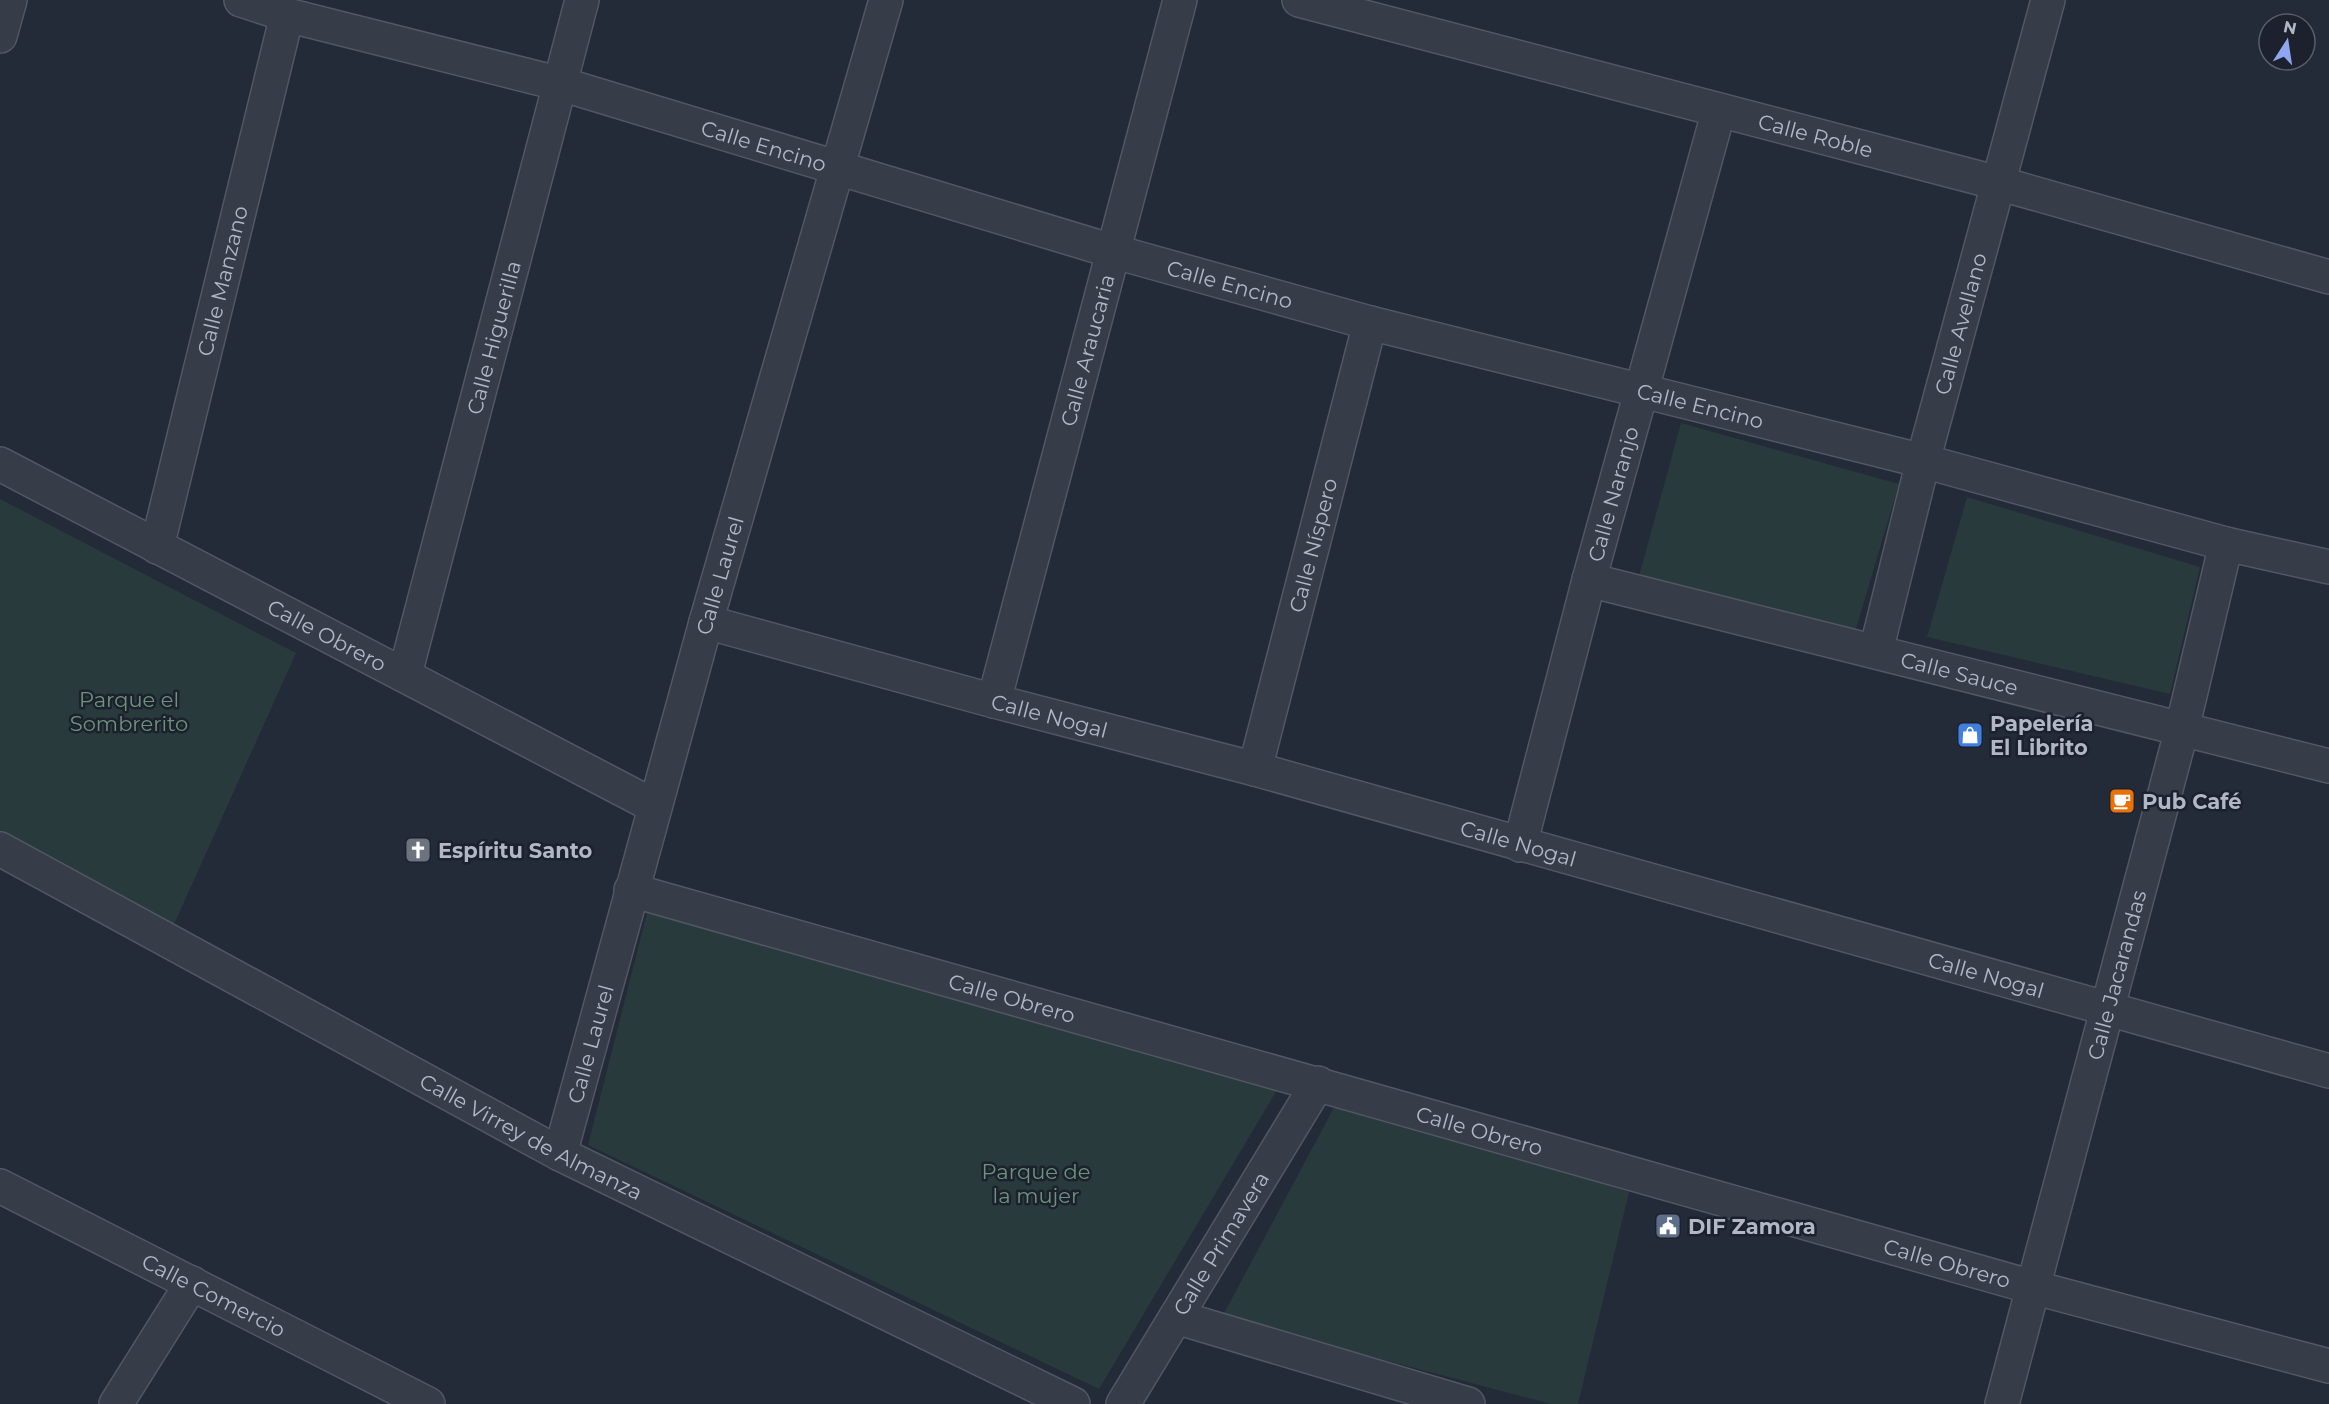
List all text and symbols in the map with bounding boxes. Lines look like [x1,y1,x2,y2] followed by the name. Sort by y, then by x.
[2257,12,2317,72] north arrow
[2282,17,2298,38] text: N
[1756,108,1876,162] street label: Calle Roble
[698,115,830,176] street label: Calle Encino
[192,203,252,358] street label: Calle Manzano
[1929,250,1991,397] street label: Calle Avellano
[1164,254,1296,313] street label: Calle Encino
[461,258,526,417] street label: Calle Higuerilla
[1055,271,1119,429] street label: Calle Araucaria
[1634,378,1766,433] street label: Calle Encino
[1582,424,1643,564] street label: Calle Naranjo
[1283,475,1342,615] street label: Calle Níspero
[691,513,748,638] street label: Calle Laurel
[263,594,391,676] street label: Calle Obrero
[1898,646,2021,700] street label: Calle Sauce
[70,687,188,736] park label: Parque el Sombrerito
[989,688,1110,743] street label: Calle Nogal
[1990,711,2094,760] place label: Papelería El Librito
[1955,720,1985,750] shop icon: Papelería El Librito
[2107,786,2137,816] cafe icon: Pub Café
[2142,789,2242,814] place label: Pub Café
[1458,815,1579,871] street label: Calle Nogal
[403,835,433,865] church icon: Espíritu Santo
[438,838,592,863] place label: Espíritu Santo
[2082,887,2151,1063] street label: Calle Jacarandas
[1925,946,2047,1003] street label: Calle Nogal
[946,968,1078,1028] street label: Calle Obrero
[562,982,618,1106] street label: Calle Laurel
[416,1068,647,1205] street label: Calle Virrey de Almanza
[1413,1101,1546,1160] street label: Calle Obrero
[982,1159,1090,1208] park label: Parque de la mujer
[1168,1167,1274,1320] street label: Calle Primavera
[1653,1211,1683,1241] public building icon: DIF Zamora
[1688,1214,1816,1239] place label: DIF Zamora
[1881,1233,2013,1293] street label: Calle Obrero
[138,1248,290,1342] street label: Calle Comercio

